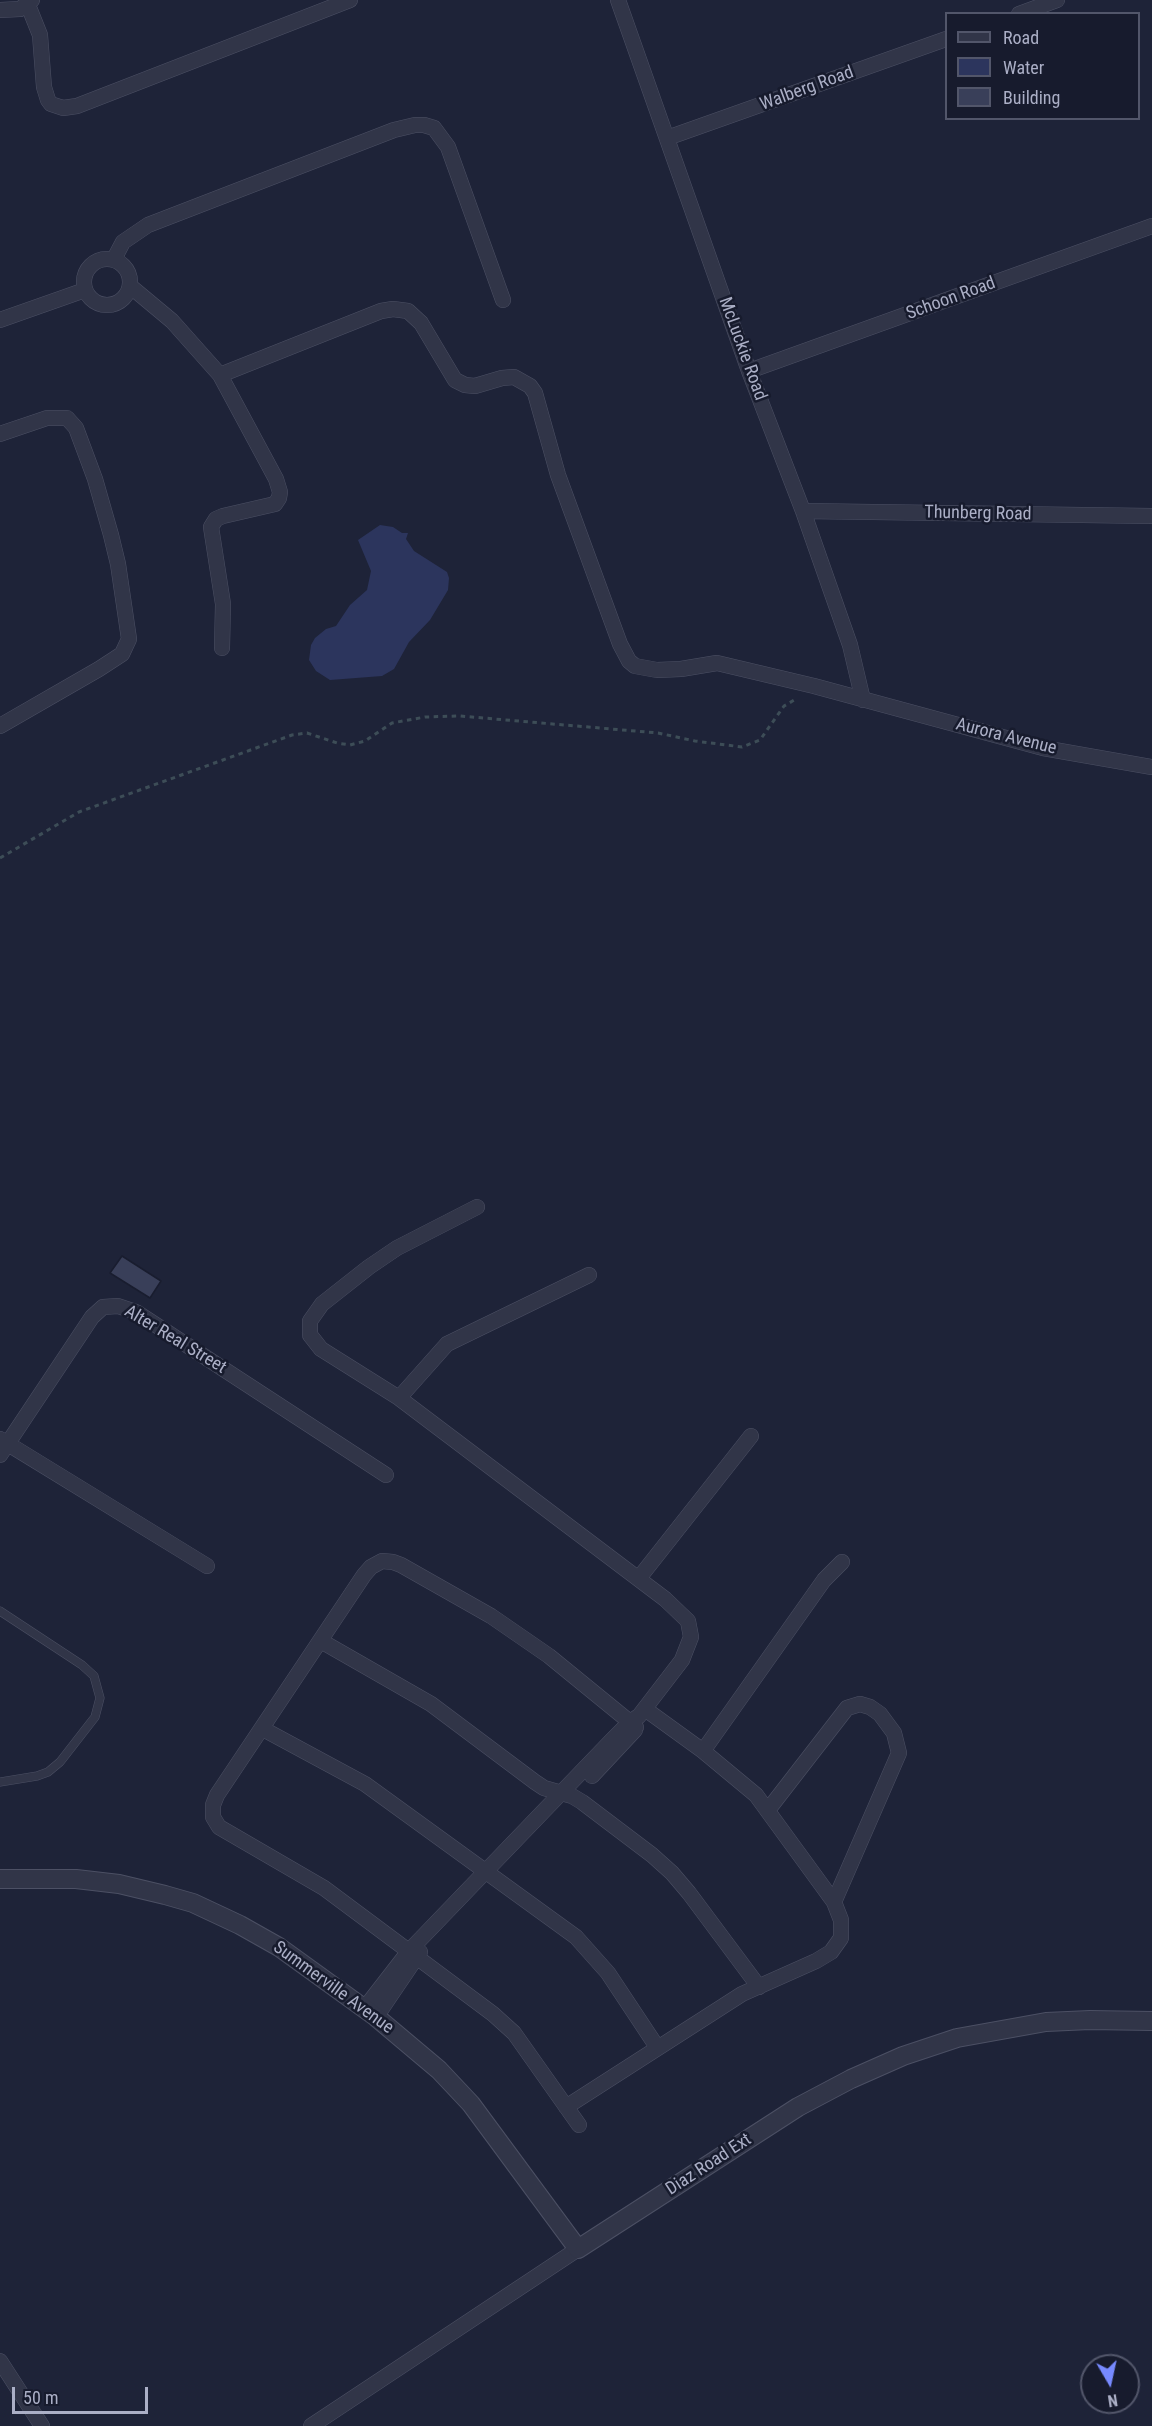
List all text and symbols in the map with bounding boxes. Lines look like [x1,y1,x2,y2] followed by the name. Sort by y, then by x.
[945,12,1140,120] legend
[1003,27,1039,48] text: Road
[1003,57,1044,78] text: Water
[757,62,857,116] street label: Walberg Road
[1003,87,1060,108] text: Building
[903,273,999,325] street label: Schoon Road
[713,295,771,403] street label: McLuckie Road
[924,502,1032,526] street label: Thunberg Road
[953,714,1059,760] street label: Aurora Avenue
[120,1301,230,1379] street label: Alter Real Street
[269,1937,397,2039] street label: Summerville Avenue
[662,2129,756,2201] street label: Diaz Road Ext
[1080,2354,1140,2414] north arrow
[15,2375,152,2413] scale bar
[23,2387,58,2408] text: 50 m
[1106,2390,1119,2410] text: N

